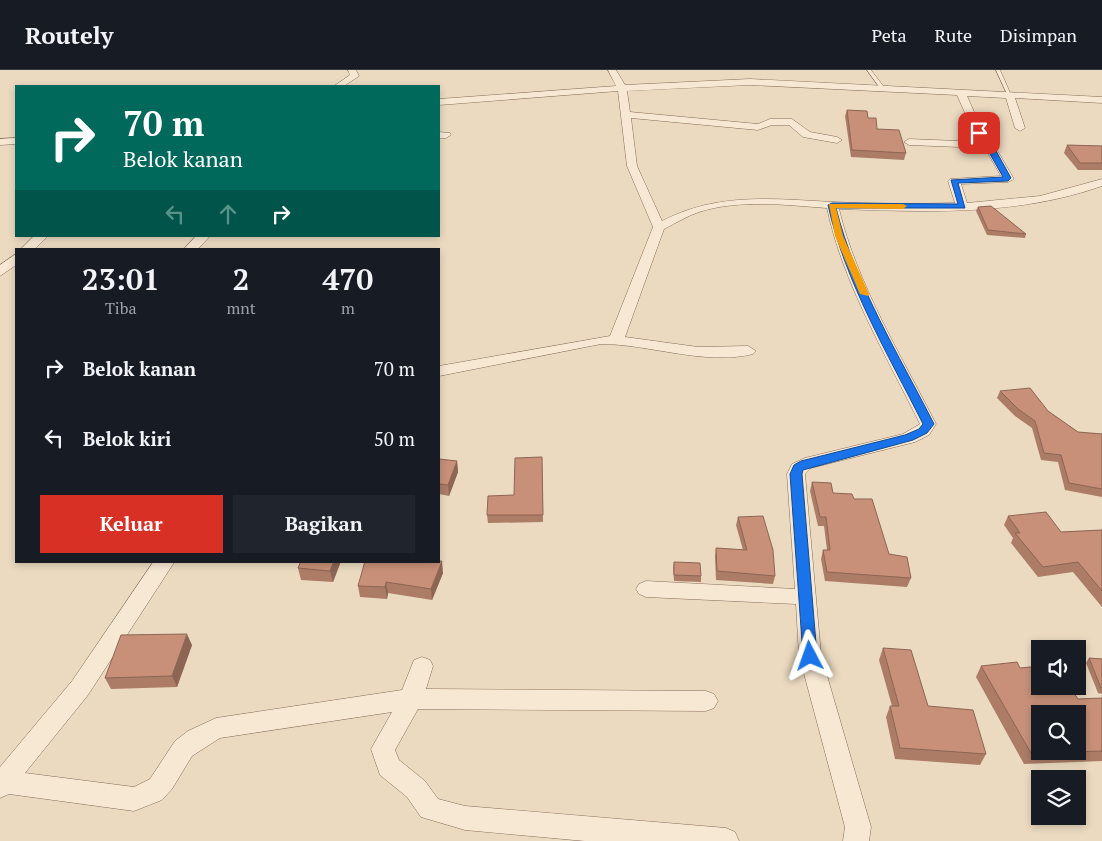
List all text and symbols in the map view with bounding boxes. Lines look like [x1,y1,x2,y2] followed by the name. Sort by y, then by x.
[25,19,113,51] text: Routely
[872,23,907,47] text: Peta
[935,23,972,47] text: Rute
[1000,23,1077,47] text: Disimpan
[123,100,204,146] text: 70 m
[40,105,105,170] icon: right
[958,112,1000,154] pin
[965,119,993,147] icon: arrive
[123,144,243,173] text: Belok kanan
[161,200,189,228] icon: left
[214,200,242,228] icon: ahead
[267,200,295,228] icon: right
[82,259,160,299] text: 23:01
[233,259,250,299] text: 2
[322,259,373,299] text: 470
[105,297,137,319] text: Tiba
[226,297,256,319] text: mnt
[341,297,355,319] text: m
[40,354,68,382] icon: right
[83,356,196,381] text: Belok kanan
[374,356,415,381] text: 70 m
[40,424,68,452] icon: left
[83,426,171,451] text: Belok kiri
[374,426,415,451] text: 50 m
[40,495,223,553] button: Keluar
[233,495,415,553] button: Bagikan
[783,629,835,681] position arrow
[1031,640,1086,825] map controls
[1031,640,1086,695] button: sound
[1031,705,1086,760] button: search
[1031,770,1086,825] button: layers

